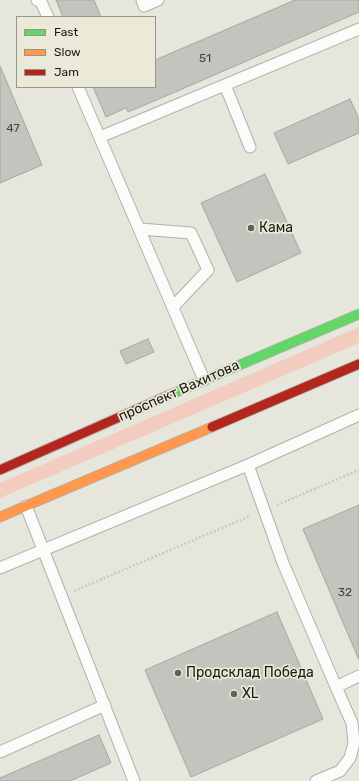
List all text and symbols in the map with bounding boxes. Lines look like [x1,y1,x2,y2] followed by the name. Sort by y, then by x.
[16,16,156,88] legend
[54,25,78,39] text: Fast
[54,45,81,59] text: Slow
[199,52,211,66] house number: 51
[54,65,79,79] text: Jam
[6,122,20,136] house number: 47
[259,220,293,236] place label: Кама
[246,223,256,233] marker: Кама
[116,357,242,425] street label: проспект Вахитова
[338,586,352,600] house number: 32
[186,665,314,681] place label: Продсклад Победа
[173,668,183,678] marker: Продсклад Победа
[242,686,259,702] place label: XL
[229,689,239,699] marker: XL

